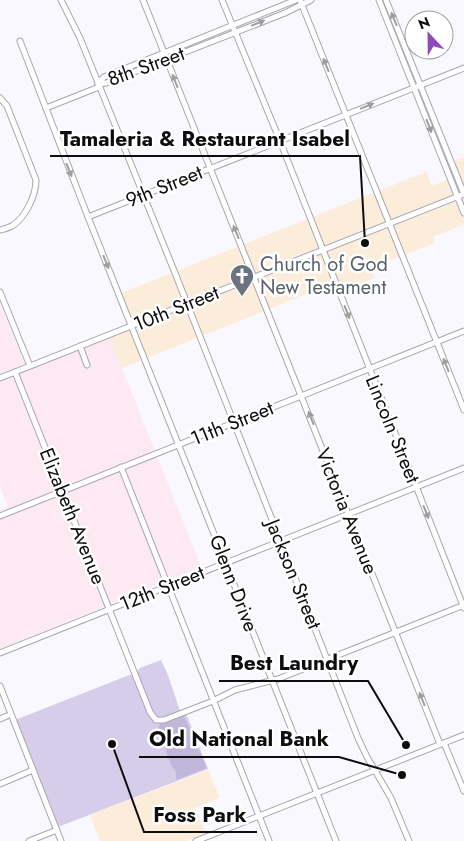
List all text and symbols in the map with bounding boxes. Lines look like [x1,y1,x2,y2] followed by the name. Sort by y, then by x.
[404,10,454,60] north arrow
[390,11,398,26] one-way arrow
[415,12,433,34] text: N
[250,19,265,27] one-way arrow
[104,39,189,94] street label: 8th Street
[322,57,330,72] one-way arrow
[171,74,179,88] one-way arrow
[360,102,374,110] one-way arrow
[426,119,434,134] one-way arrow
[50,120,360,156] callout: Tamaleria & Restaurant Isabel
[60,124,350,154] text: Tamaleria & Restaurant Isabel
[121,158,207,215] street label: 9th Street
[65,163,73,178] one-way arrow
[232,225,240,239] one-way arrow
[260,250,388,302] place label: Church of God New Testament
[102,255,110,269] one-way arrow
[229,263,255,297] church icon: Church of God New Testament
[129,278,224,339] street label: 10th Street
[343,305,351,319] one-way arrow
[442,357,449,372] one-way arrow
[358,371,427,488] street label: Lincoln Street
[186,394,278,453] street label: 11th Street
[306,411,314,425] one-way arrow
[32,444,113,589] street label: Elizabeth Avenue
[308,444,385,579] street label: Victoria Avenue
[422,505,430,520] one-way arrow
[257,512,329,634] street label: Jackson Street
[202,530,265,636] street label: Glenn Drive
[115,558,209,619] street label: 12th Street
[219,645,368,681] callout: Best Laundry
[230,648,359,678] text: Best Laundry
[418,691,426,706] one-way arrow
[139,721,339,757] callout: Old National Bank
[149,724,329,754] text: Old National Bank
[144,796,257,832] callout: Foss Park
[153,800,247,830] text: Foss Park

